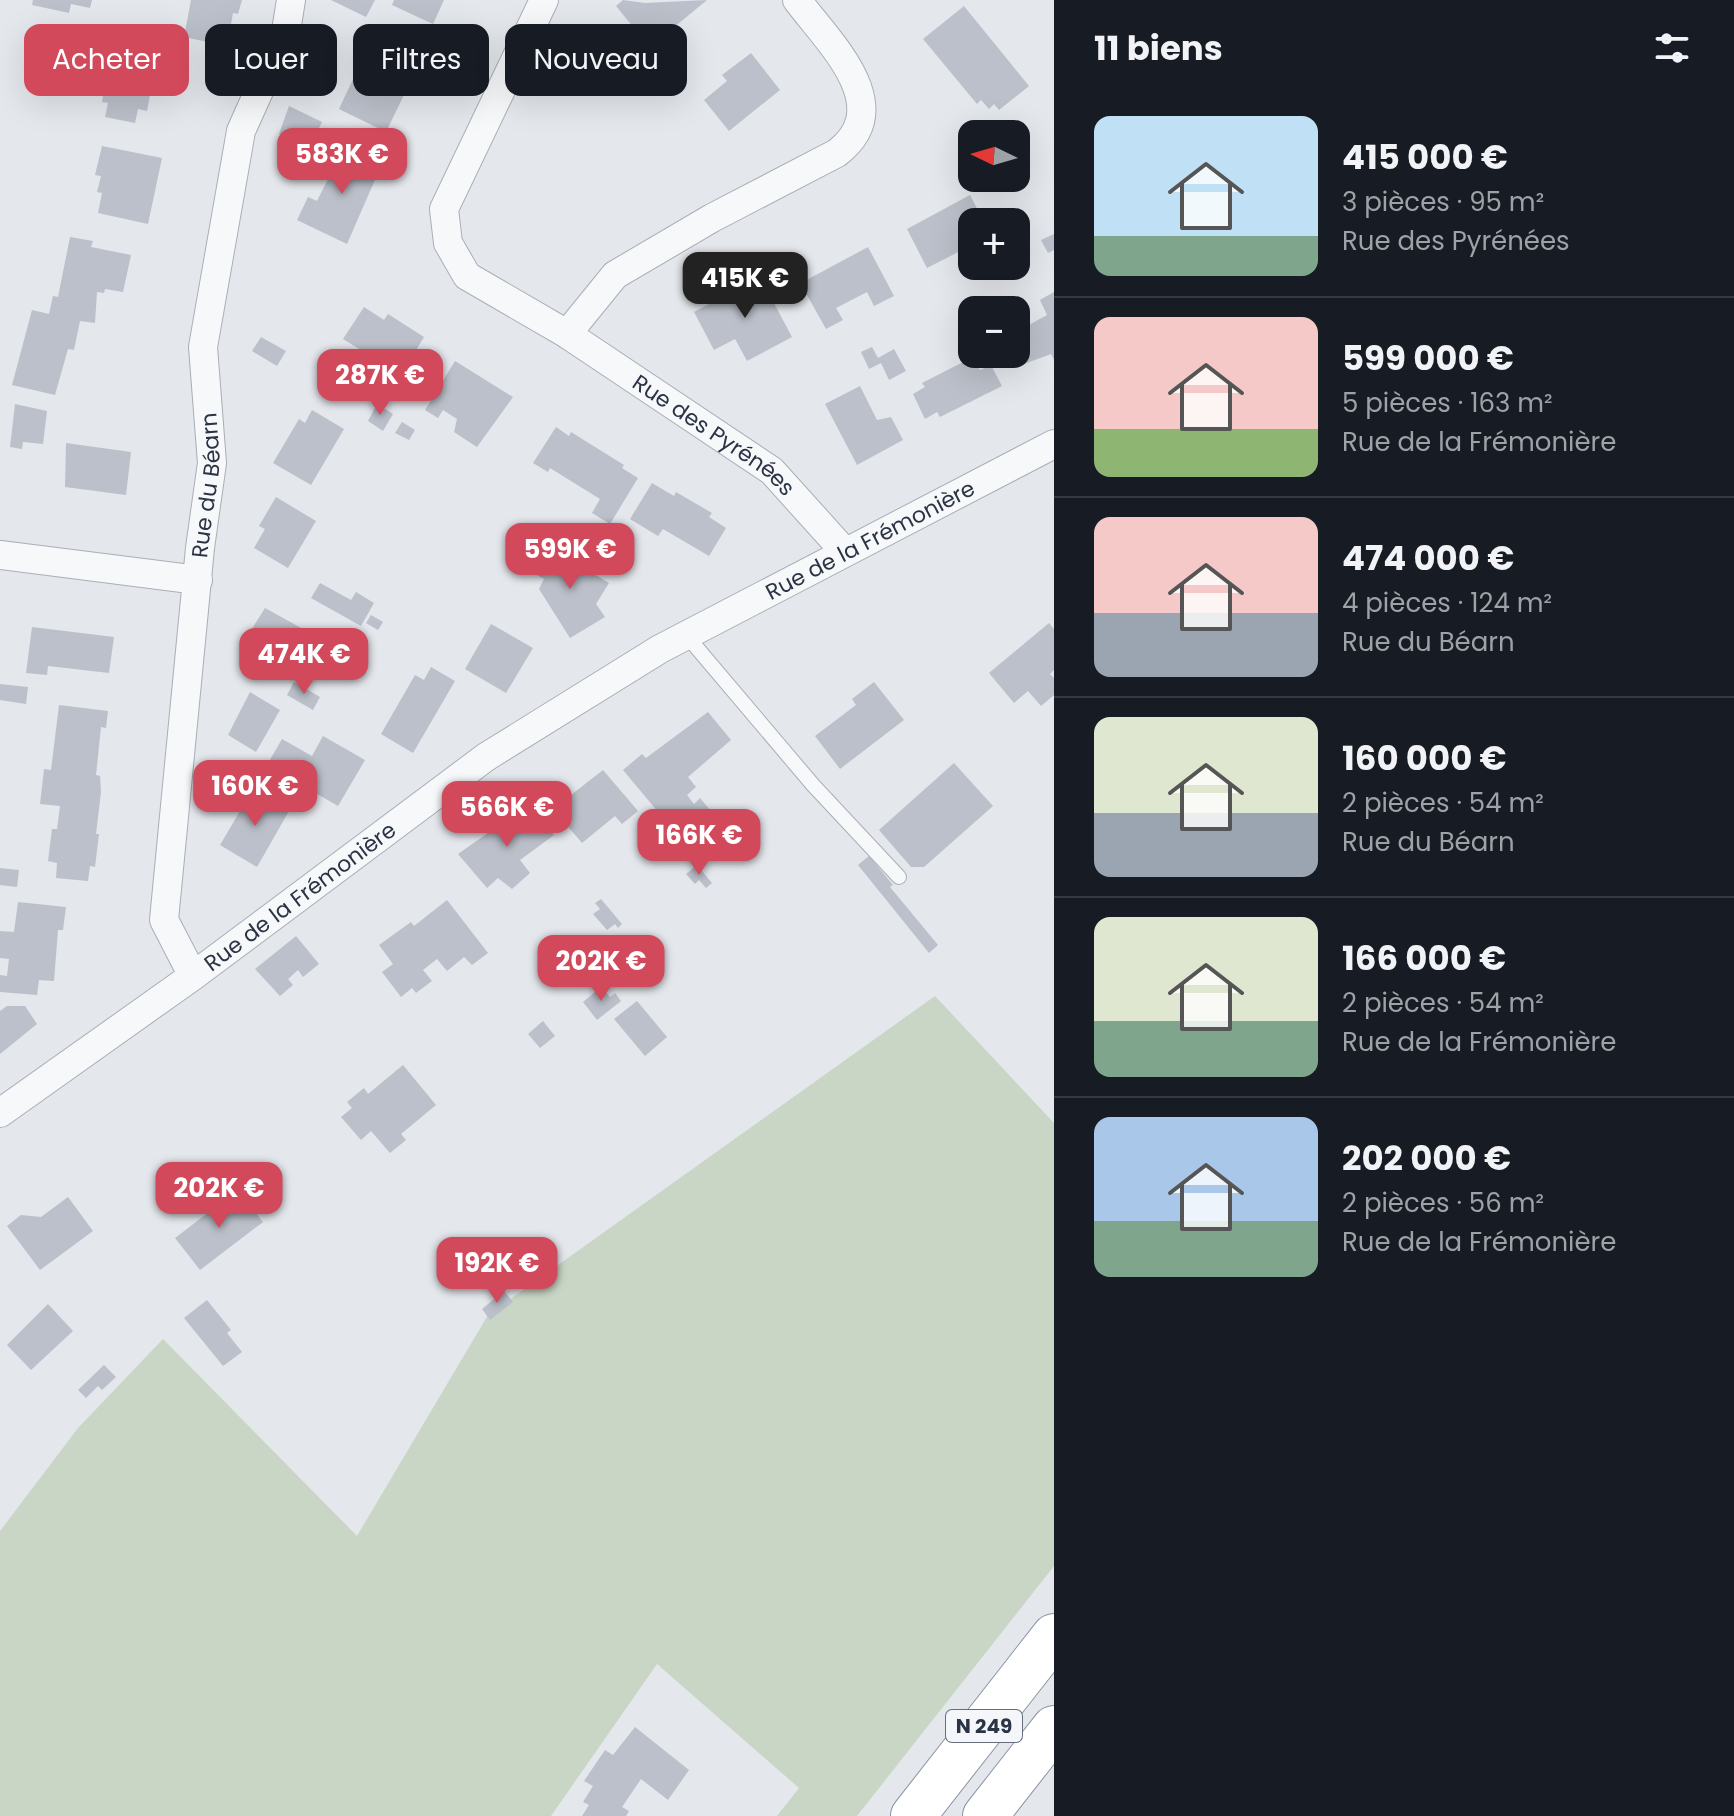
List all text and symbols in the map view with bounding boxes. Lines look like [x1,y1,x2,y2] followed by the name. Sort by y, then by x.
[24,24,189,96] chip: Acheter
[205,24,337,96] chip: Louer
[353,24,489,96] chip: Filtres
[505,24,687,96] chip: Nouveau
[1094,24,1223,72] text: 11 biens
[1650,26,1694,70] icon: filters
[958,120,1030,192] north arrow
[958,120,1030,368] map controls
[277,128,407,196] pin: 583K €
[1342,133,1508,181] text: 415 000 €
[295,136,389,172] text: 583K €
[1158,148,1254,244] icon: home
[1342,184,1544,220] text: 3 pièces · 95 m²
[958,208,1030,280] button: +
[1342,223,1570,259] text: Rue des Pyrénées
[680,252,810,320] pin: 415K €
[701,260,789,296] text: 415K €
[958,296,1030,368] button: −
[1342,334,1514,382] text: 599 000 €
[315,349,445,417] pin: 287K €
[1158,349,1254,445] icon: home
[335,357,425,393] text: 287K €
[627,367,802,502] street label: Rue des Pyrénées
[1342,385,1553,421] text: 5 pièces · 163 m²
[184,412,227,559] street label: Rue du Béarn
[1342,424,1616,460] text: Rue de la Frémonière
[760,472,980,607] street label: Rue de la Frémonière
[505,523,635,591] pin: 599K €
[523,531,617,567] text: 599K €
[1342,534,1514,582] text: 474 000 €
[1158,549,1254,645] icon: home
[1342,585,1552,621] text: 4 pièces · 124 m²
[1342,624,1515,660] text: Rue du Béarn
[239,628,369,696] pin: 474K €
[257,636,351,672] text: 474K €
[1342,734,1507,782] text: 160 000 €
[1158,749,1254,845] icon: home
[190,760,320,828] pin: 160K €
[211,768,299,804] text: 160K €
[442,781,572,849] pin: 566K €
[1342,785,1544,821] text: 2 pièces · 54 m²
[460,789,554,825] text: 566K €
[634,809,764,877] pin: 166K €
[197,814,402,978] street label: Rue de la Frémonière
[655,817,743,853] text: 166K €
[1342,824,1515,860] text: Rue du Béarn
[1342,934,1506,982] text: 166 000 €
[536,935,666,1003] pin: 202K €
[556,943,646,979] text: 202K €
[1158,949,1254,1045] icon: home
[1342,985,1544,1021] text: 2 pièces · 54 m²
[1342,1024,1616,1060] text: Rue de la Frémonière
[1342,1134,1511,1182] text: 202 000 €
[1158,1149,1254,1245] icon: home
[154,1162,284,1230] pin: 202K €
[174,1170,264,1206] text: 202K €
[1342,1185,1544,1221] text: 2 pièces · 56 m²
[1342,1224,1616,1260] text: Rue de la Frémonière
[432,1237,562,1305] pin: 192K €
[455,1245,539,1281] text: 192K €
[946,1710,1022,1742] road number: N 249

